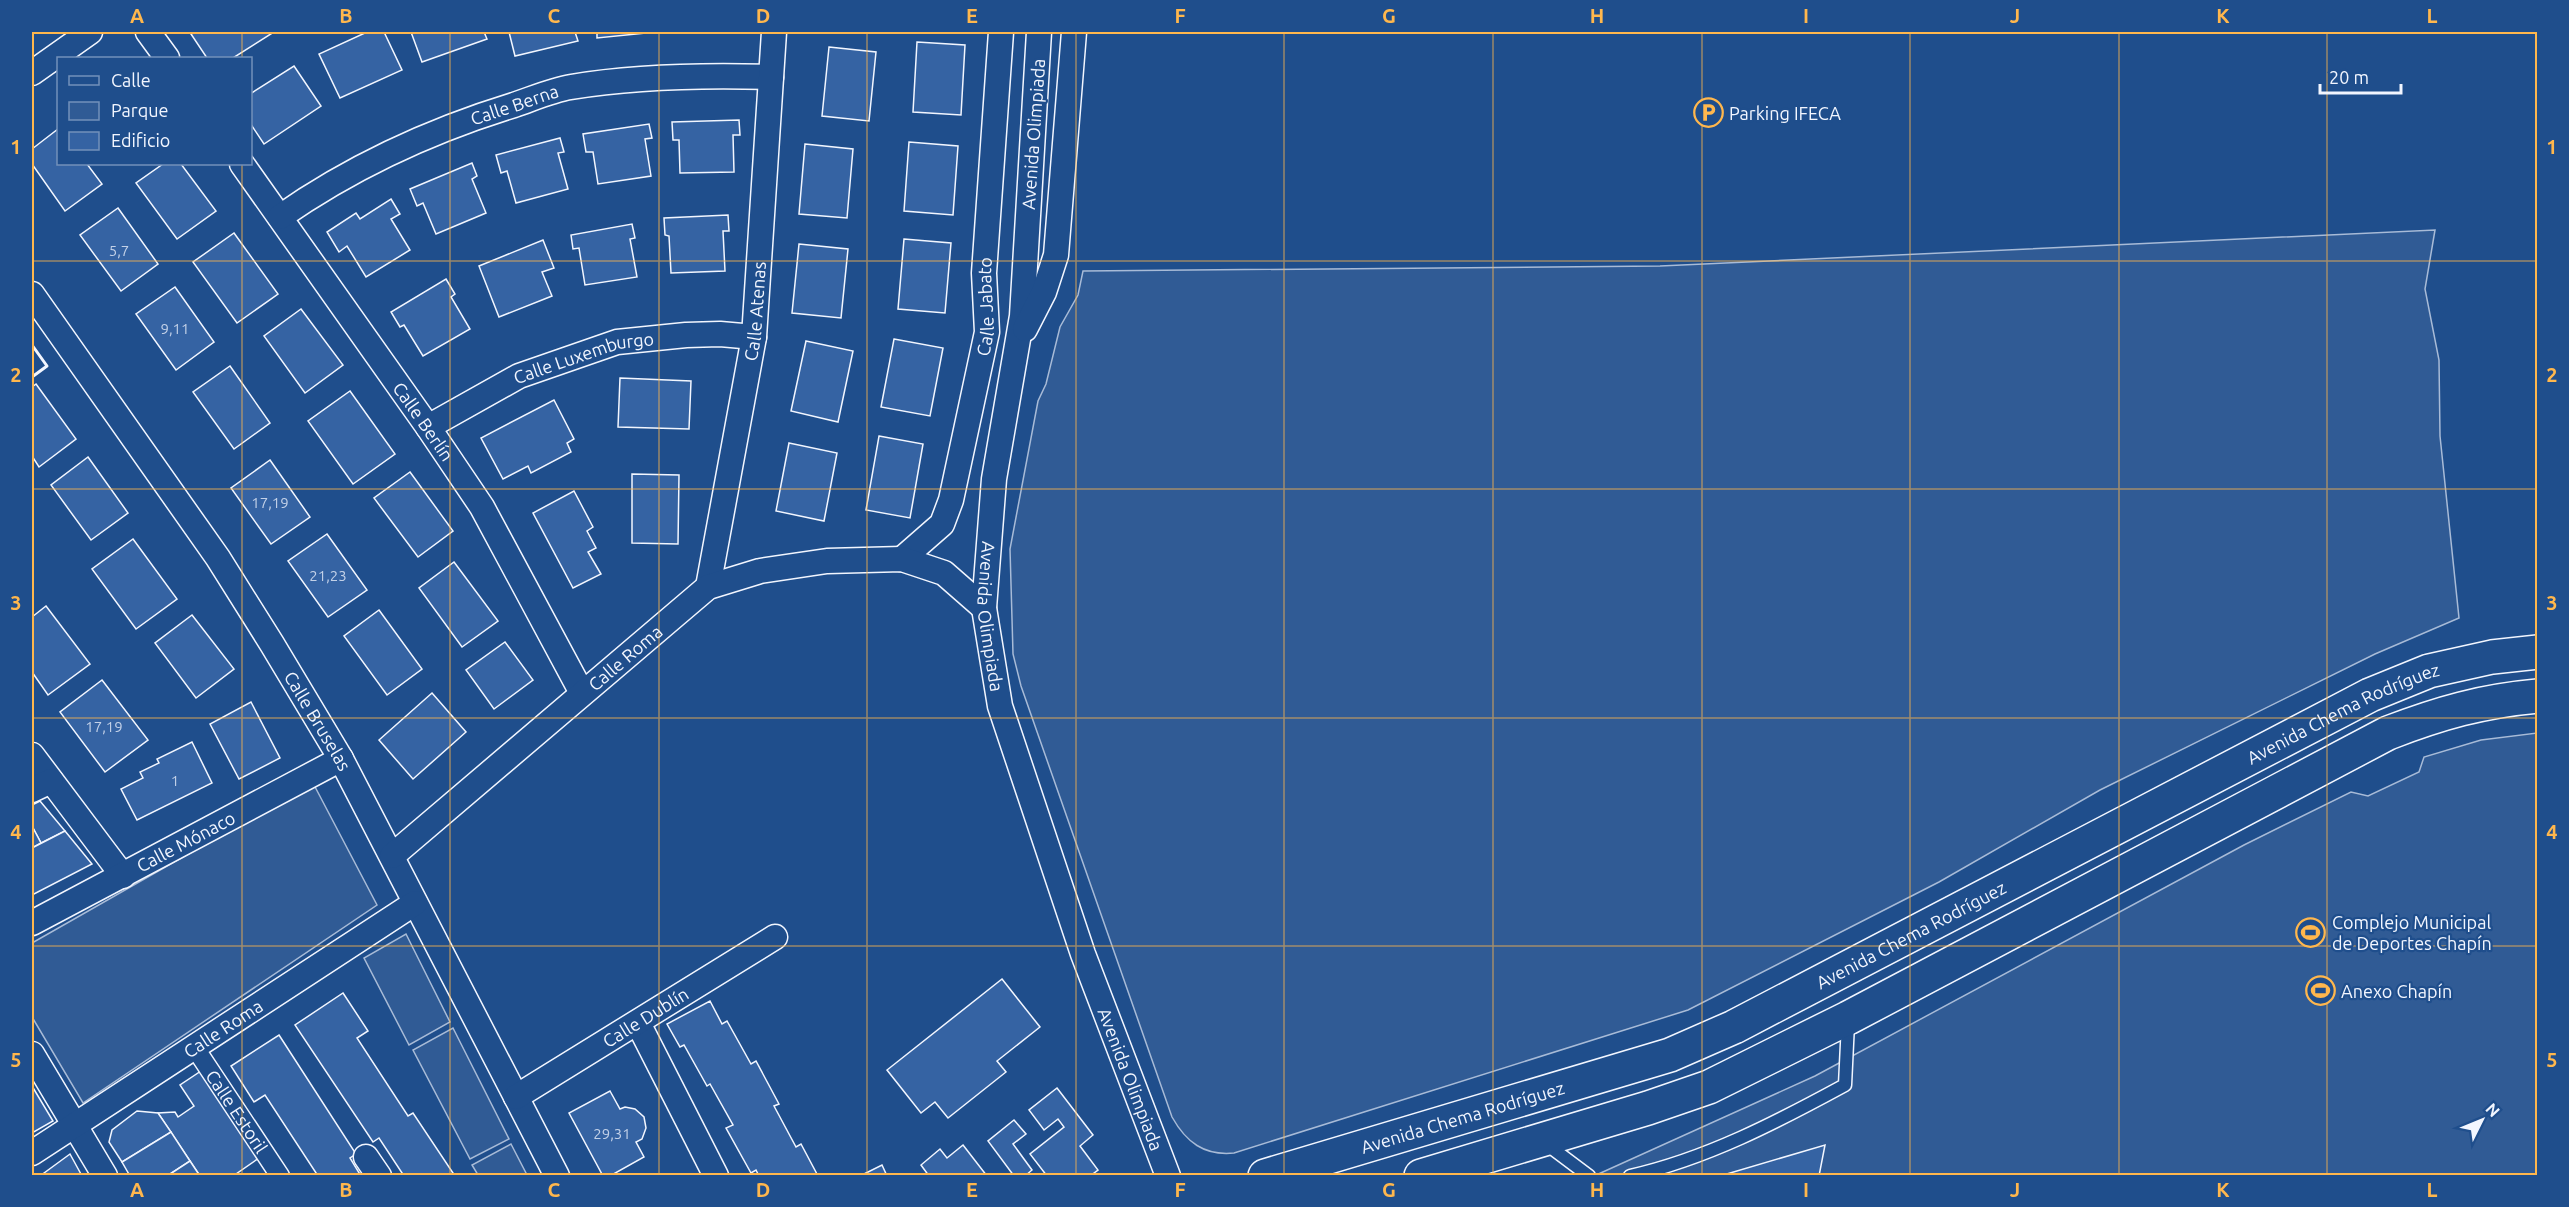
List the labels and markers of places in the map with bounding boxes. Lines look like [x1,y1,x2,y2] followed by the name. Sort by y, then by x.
[1692,97,1724,129] parking icon: Parking IFECA
[1729,103,1841,123] place label: Parking IFECA
[2332,912,2492,953] place label: Complejo Municipal de Deportes Chapín
[2295,916,2327,948] sports icon: Complejo Municipal de Deportes Chapín
[2304,975,2336,1007] sports icon: Anexo Chapín
[2341,981,2452,1001] place label: Anexo Chapín

